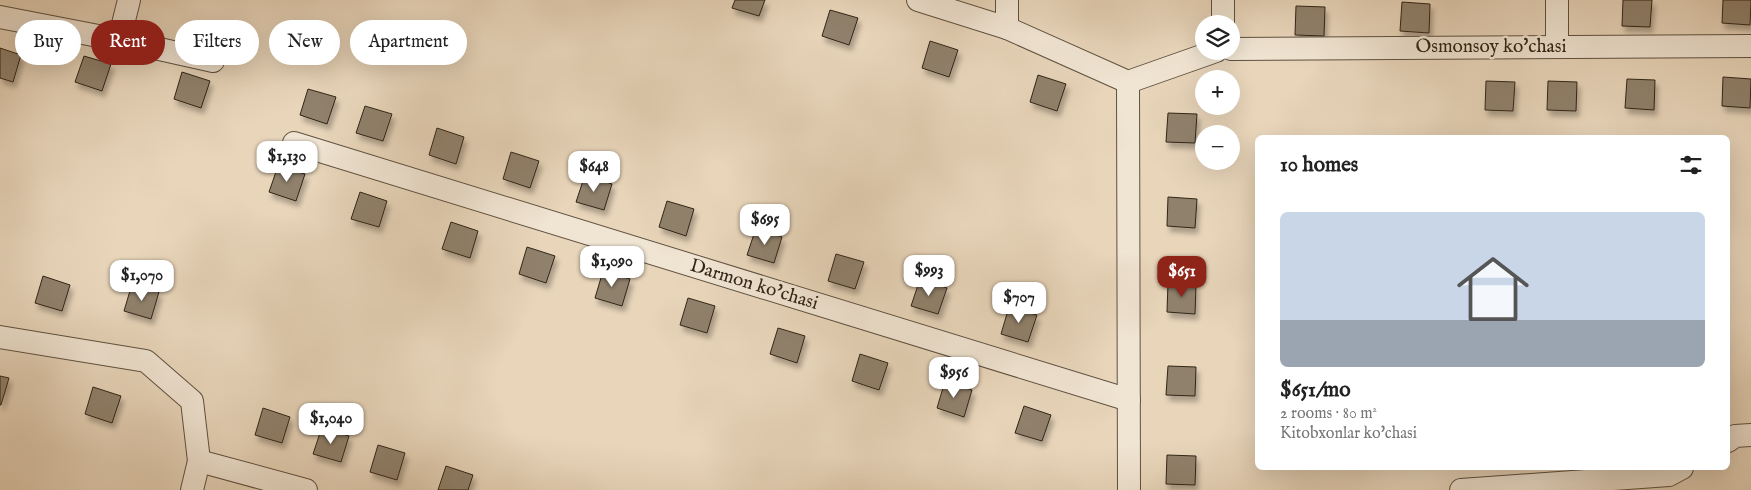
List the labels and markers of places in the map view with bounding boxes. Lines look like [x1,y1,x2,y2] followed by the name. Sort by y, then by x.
[246,140,328,183] pin: $1,130
[564,150,624,193] pin: $648
[735,204,795,246] pin: $695
[571,246,653,288] pin: $1,090
[899,254,959,297] pin: $993
[1152,256,1212,298] pin: $651
[101,260,183,302] pin: $1,070
[989,282,1049,324] pin: $707
[924,356,984,399] pin: $956
[290,402,372,445] pin: $1,040

